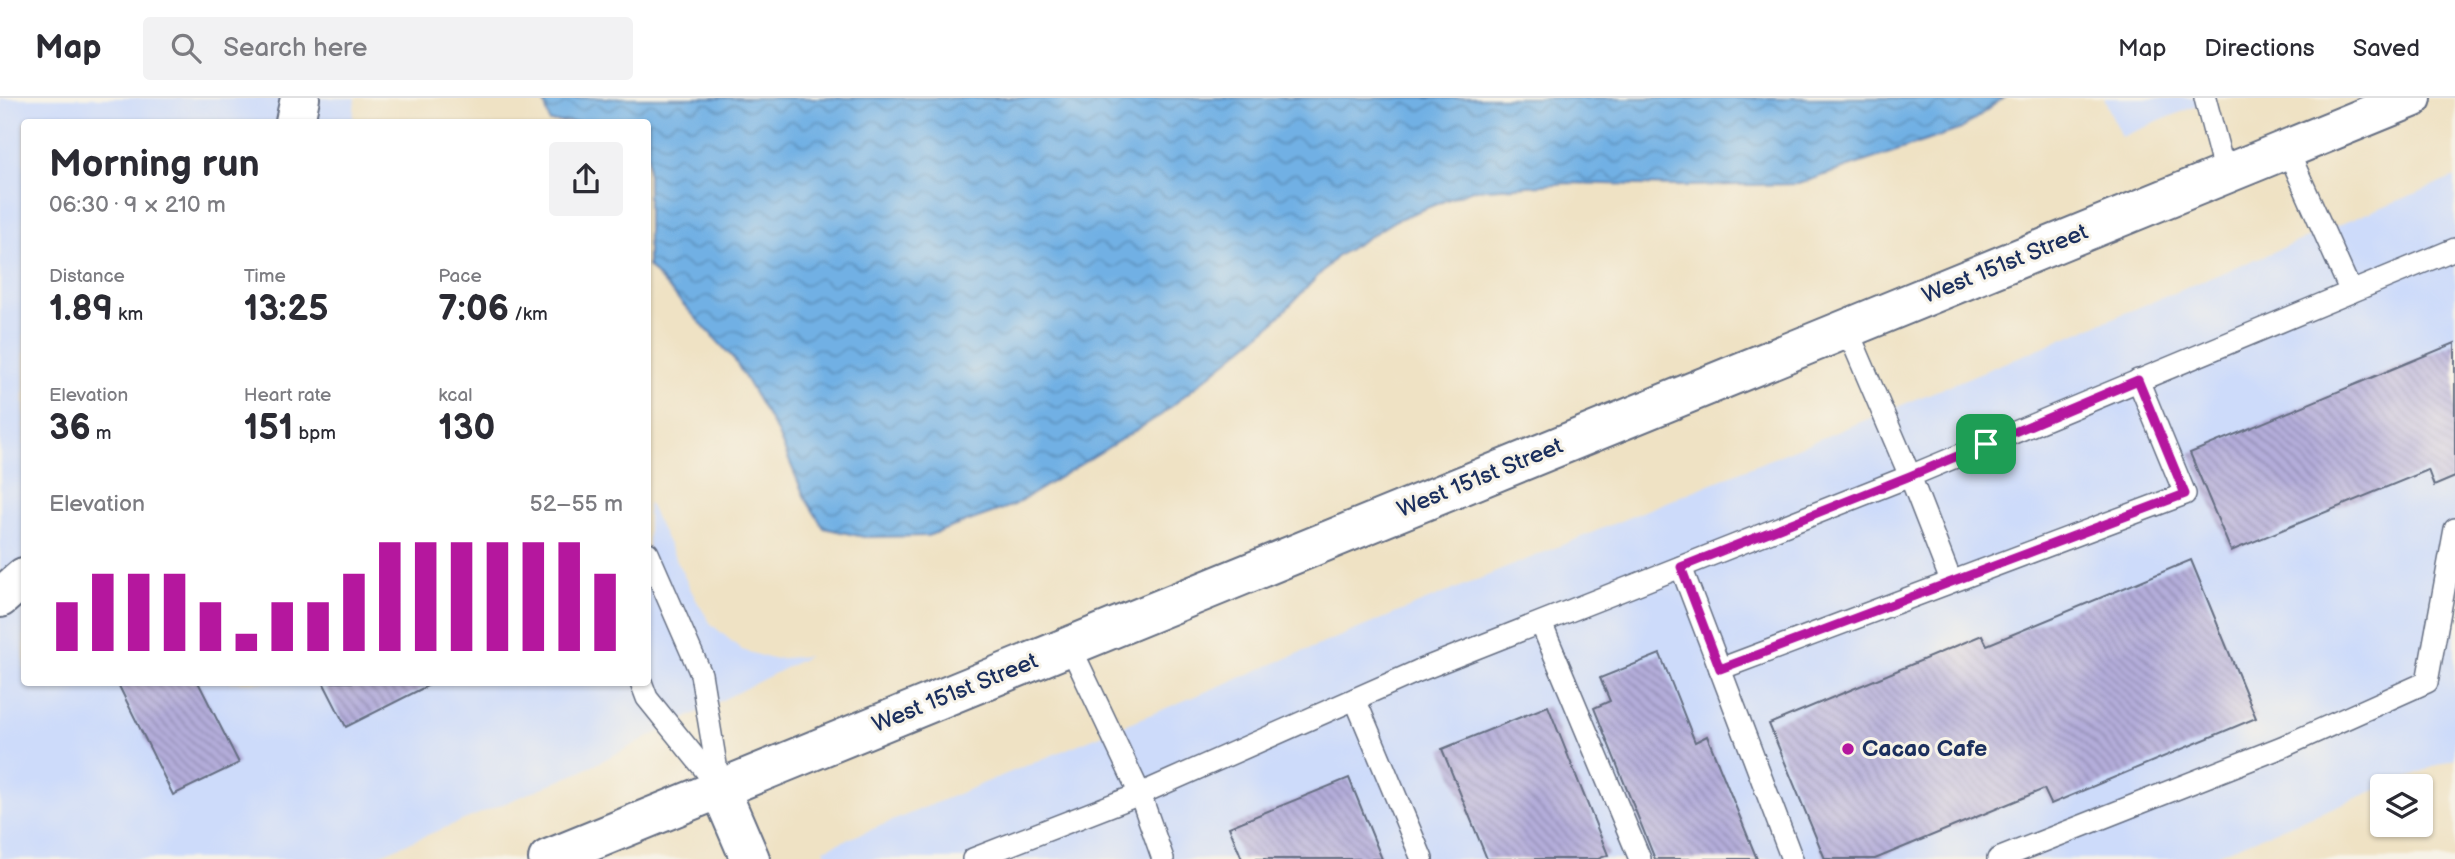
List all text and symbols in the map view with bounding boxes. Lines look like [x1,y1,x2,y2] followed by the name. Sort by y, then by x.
[143,17,633,80] search box
[35,28,101,68] text: Map
[167,29,205,67] icon: search
[223,33,367,64] text: Search here
[2118,34,2166,63] text: Map
[2204,34,2315,63] text: Directions
[2353,34,2420,63] text: Saved
[49,142,260,187] text: Morning run
[549,142,623,216] button: share
[49,191,226,219] text: 06:30 · 9 × 210 m
[1918,218,2092,310] street label: West 151st Street
[49,265,125,288] text: Distance
[244,265,286,288] text: Time
[438,265,482,288] text: Pace
[49,288,113,331] text: 1.89
[244,288,328,331] text: 13:25
[438,288,509,331] text: 7:06
[113,303,143,326] text: km
[509,303,548,326] text: /km
[49,384,128,407] text: Elevation
[244,384,331,407] text: Heart rate
[438,384,472,407] text: kcal
[49,407,91,450] text: 36
[244,407,293,450] text: 151
[438,407,495,450] text: 130
[1956,414,2016,474] pin
[91,422,112,445] text: m
[293,422,336,445] text: bpm
[1967,425,2005,463] icon: arrive
[1393,432,1567,524] street label: West 151st Street
[49,490,145,518] text: Elevation
[530,490,623,518] text: 52–55 m
[868,647,1042,739] street label: West 151st Street
[1862,735,1987,763] place label: Cacao Cafe
[1840,741,1856,757] marker: Cacao Cafe
[2370,774,2433,837] map controls
[2370,774,2433,837] button: layers

